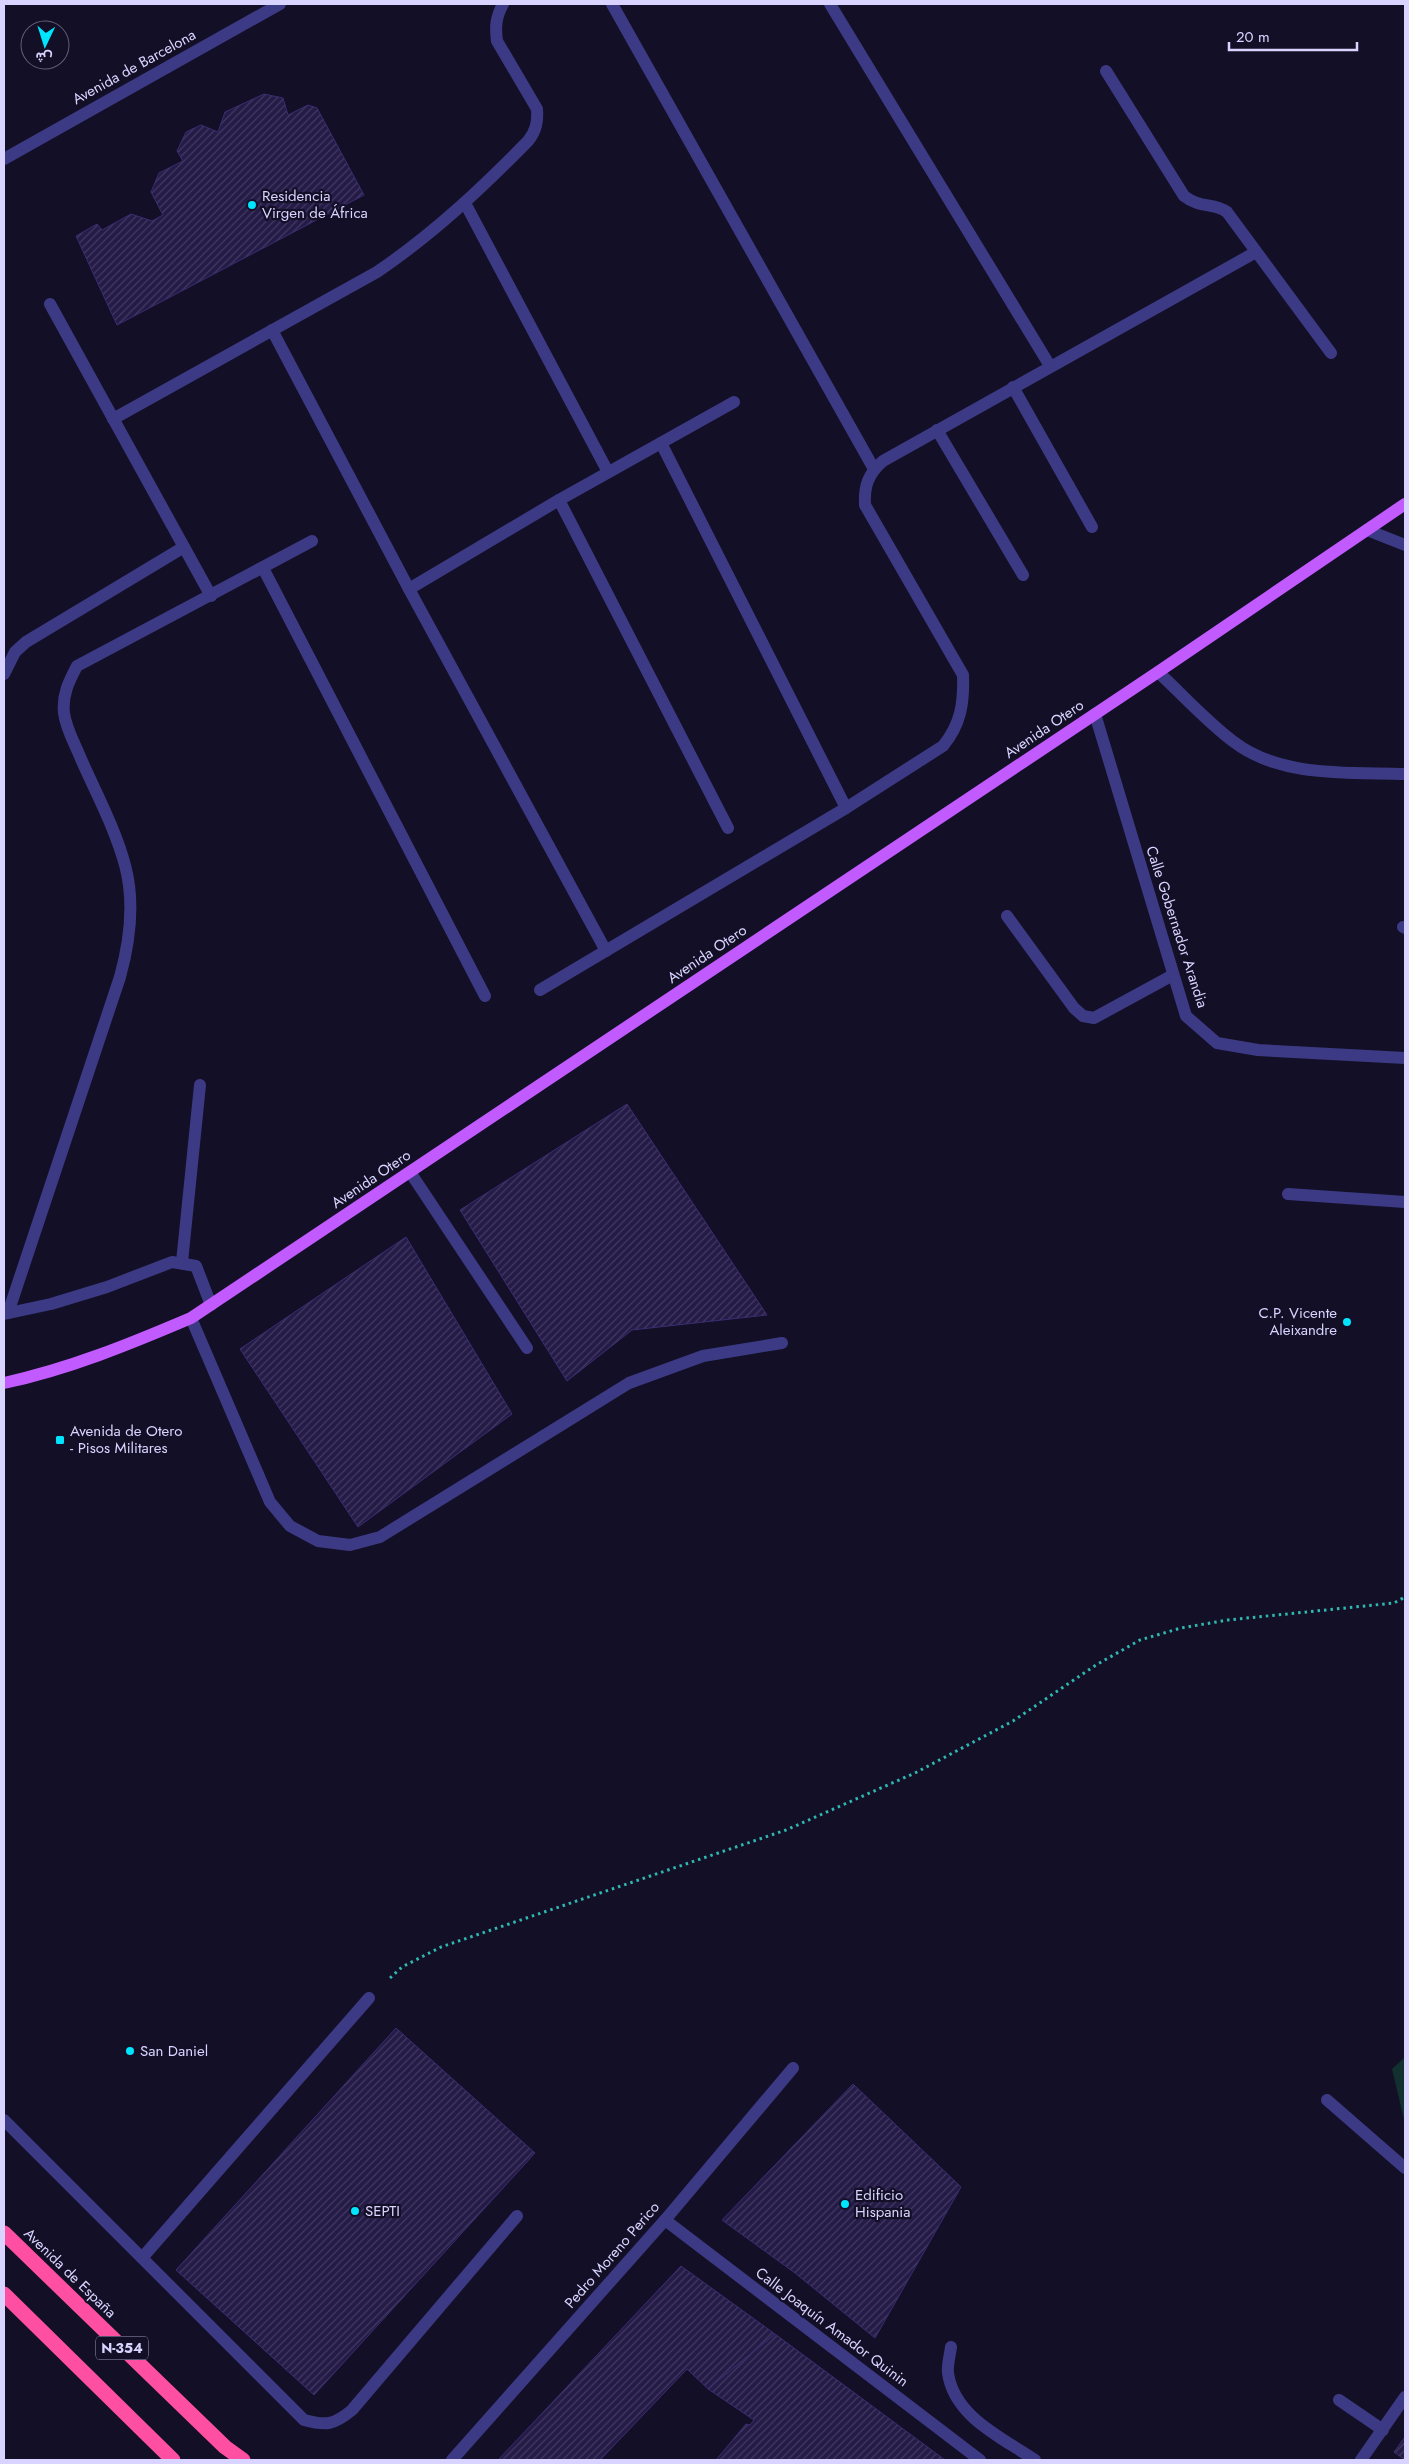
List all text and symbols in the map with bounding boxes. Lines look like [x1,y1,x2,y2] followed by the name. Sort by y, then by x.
[20,20,70,70] north arrow
[1229,20,1356,52] scale bar
[68,24,200,110] street label: Avenida de Barcelona
[1236,26,1270,48] text: 20 m
[35,47,53,69] text: ش
[262,185,368,224] place label: Residencia Virgen de África
[246,199,258,211] marker: Residencia Virgen de África
[1000,694,1088,764] street label: Avenida Otero
[1140,843,1214,1011] street label: Calle Gobernador Arandia
[663,919,751,989] street label: Avenida Otero
[327,1144,415,1214] street label: Avenida Otero
[1258,1302,1337,1341] place label: C.P. Vicente Aleixandre
[1341,1316,1353,1328] marker: C.P. Vicente Aleixandre
[70,1420,182,1459] place label: Avenida de Otero - Pisos Militares
[54,1434,66,1446] marker: Avenida de Otero - Pisos Militares
[140,2040,208,2062] place label: San Daniel
[124,2045,136,2057] marker: San Daniel
[855,2184,910,2223] place label: Edificio Hispania
[559,2197,665,2313] street label: Pedro Moreno Perico
[839,2198,851,2210] marker: Edificio Hispania
[365,2200,400,2222] place label: SEPTI
[349,2205,361,2217] marker: SEPTI
[19,2223,121,2323] street label: Avenida de España
[751,2262,913,2392] street label: Calle Joaquín Amador Quinin
[96,2336,148,2360] road number: N-354

